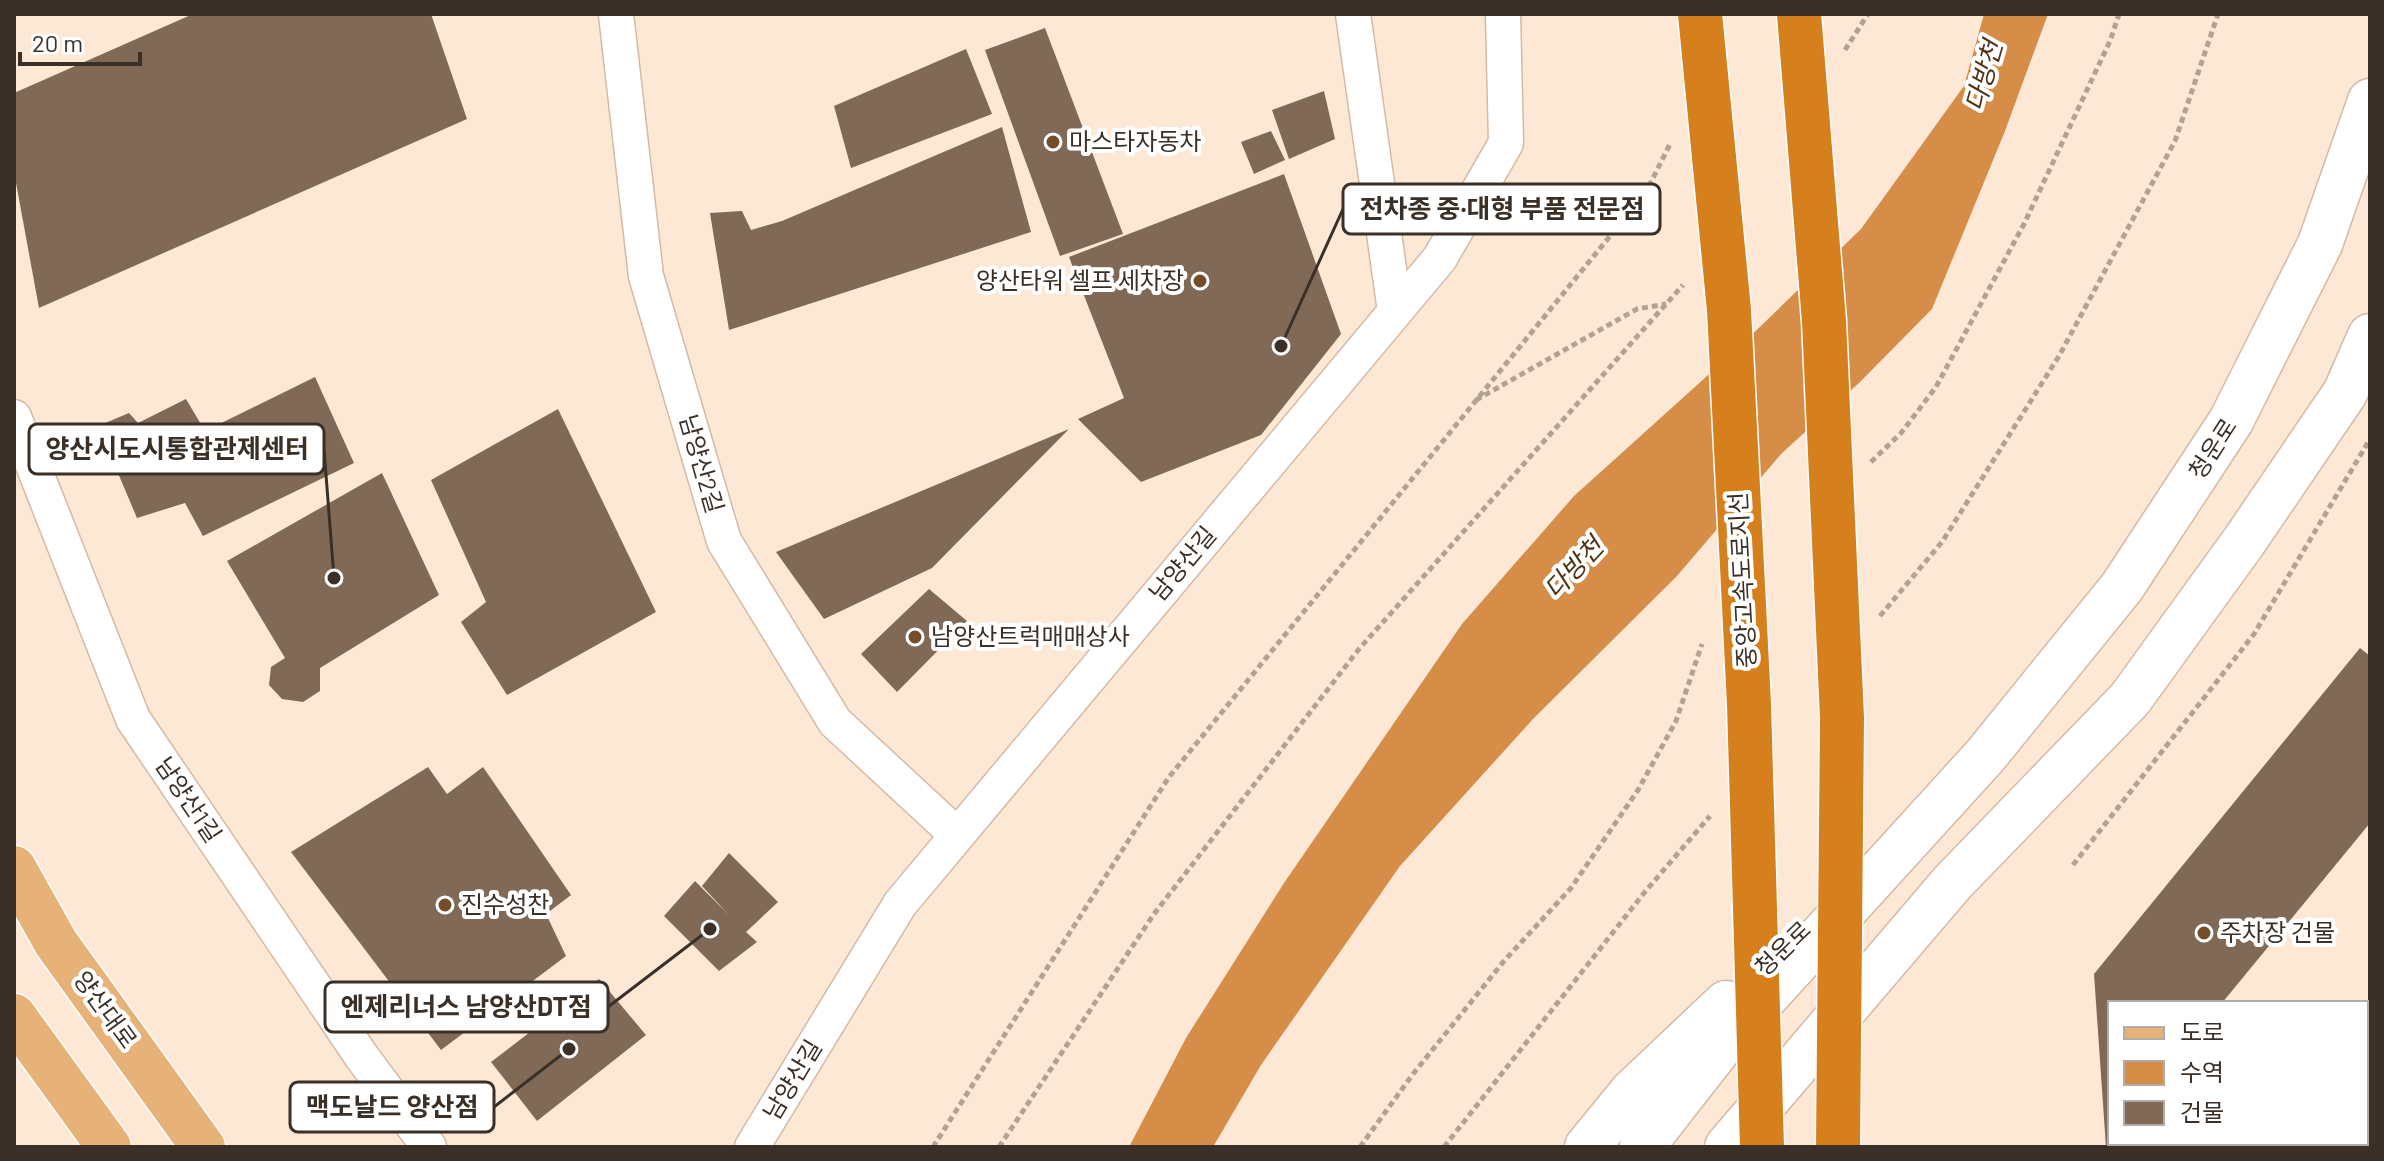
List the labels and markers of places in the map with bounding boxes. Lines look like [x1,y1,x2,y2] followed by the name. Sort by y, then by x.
[1069,126,1201,155] place label: 마스타자동차
[1044,133,1062,151] marker: 마스타자동차
[1343,184,1660,234] callout: 전차종 중·대형 부품 전문점
[976,265,1184,294] place label: 양산타워 셀프 세차장
[1191,272,1209,290] marker: 양산타워 셀프 세차장
[29,424,324,474] callout: 양산시도시통합관제센터
[931,621,1130,650] place label: 남양산트럭매매상사
[906,628,924,646] marker: 남양산트럭매매상사
[461,889,549,918] place label: 진수성찬
[436,896,454,914] marker: 진수성찬
[2220,917,2335,946] place label: 주차장 건물
[2195,924,2213,942] marker: 주차장 건물
[325,982,608,1032] callout: 엔제리너스 남양산DT점
[290,1082,494,1132] callout: 맥도날드 양산점

